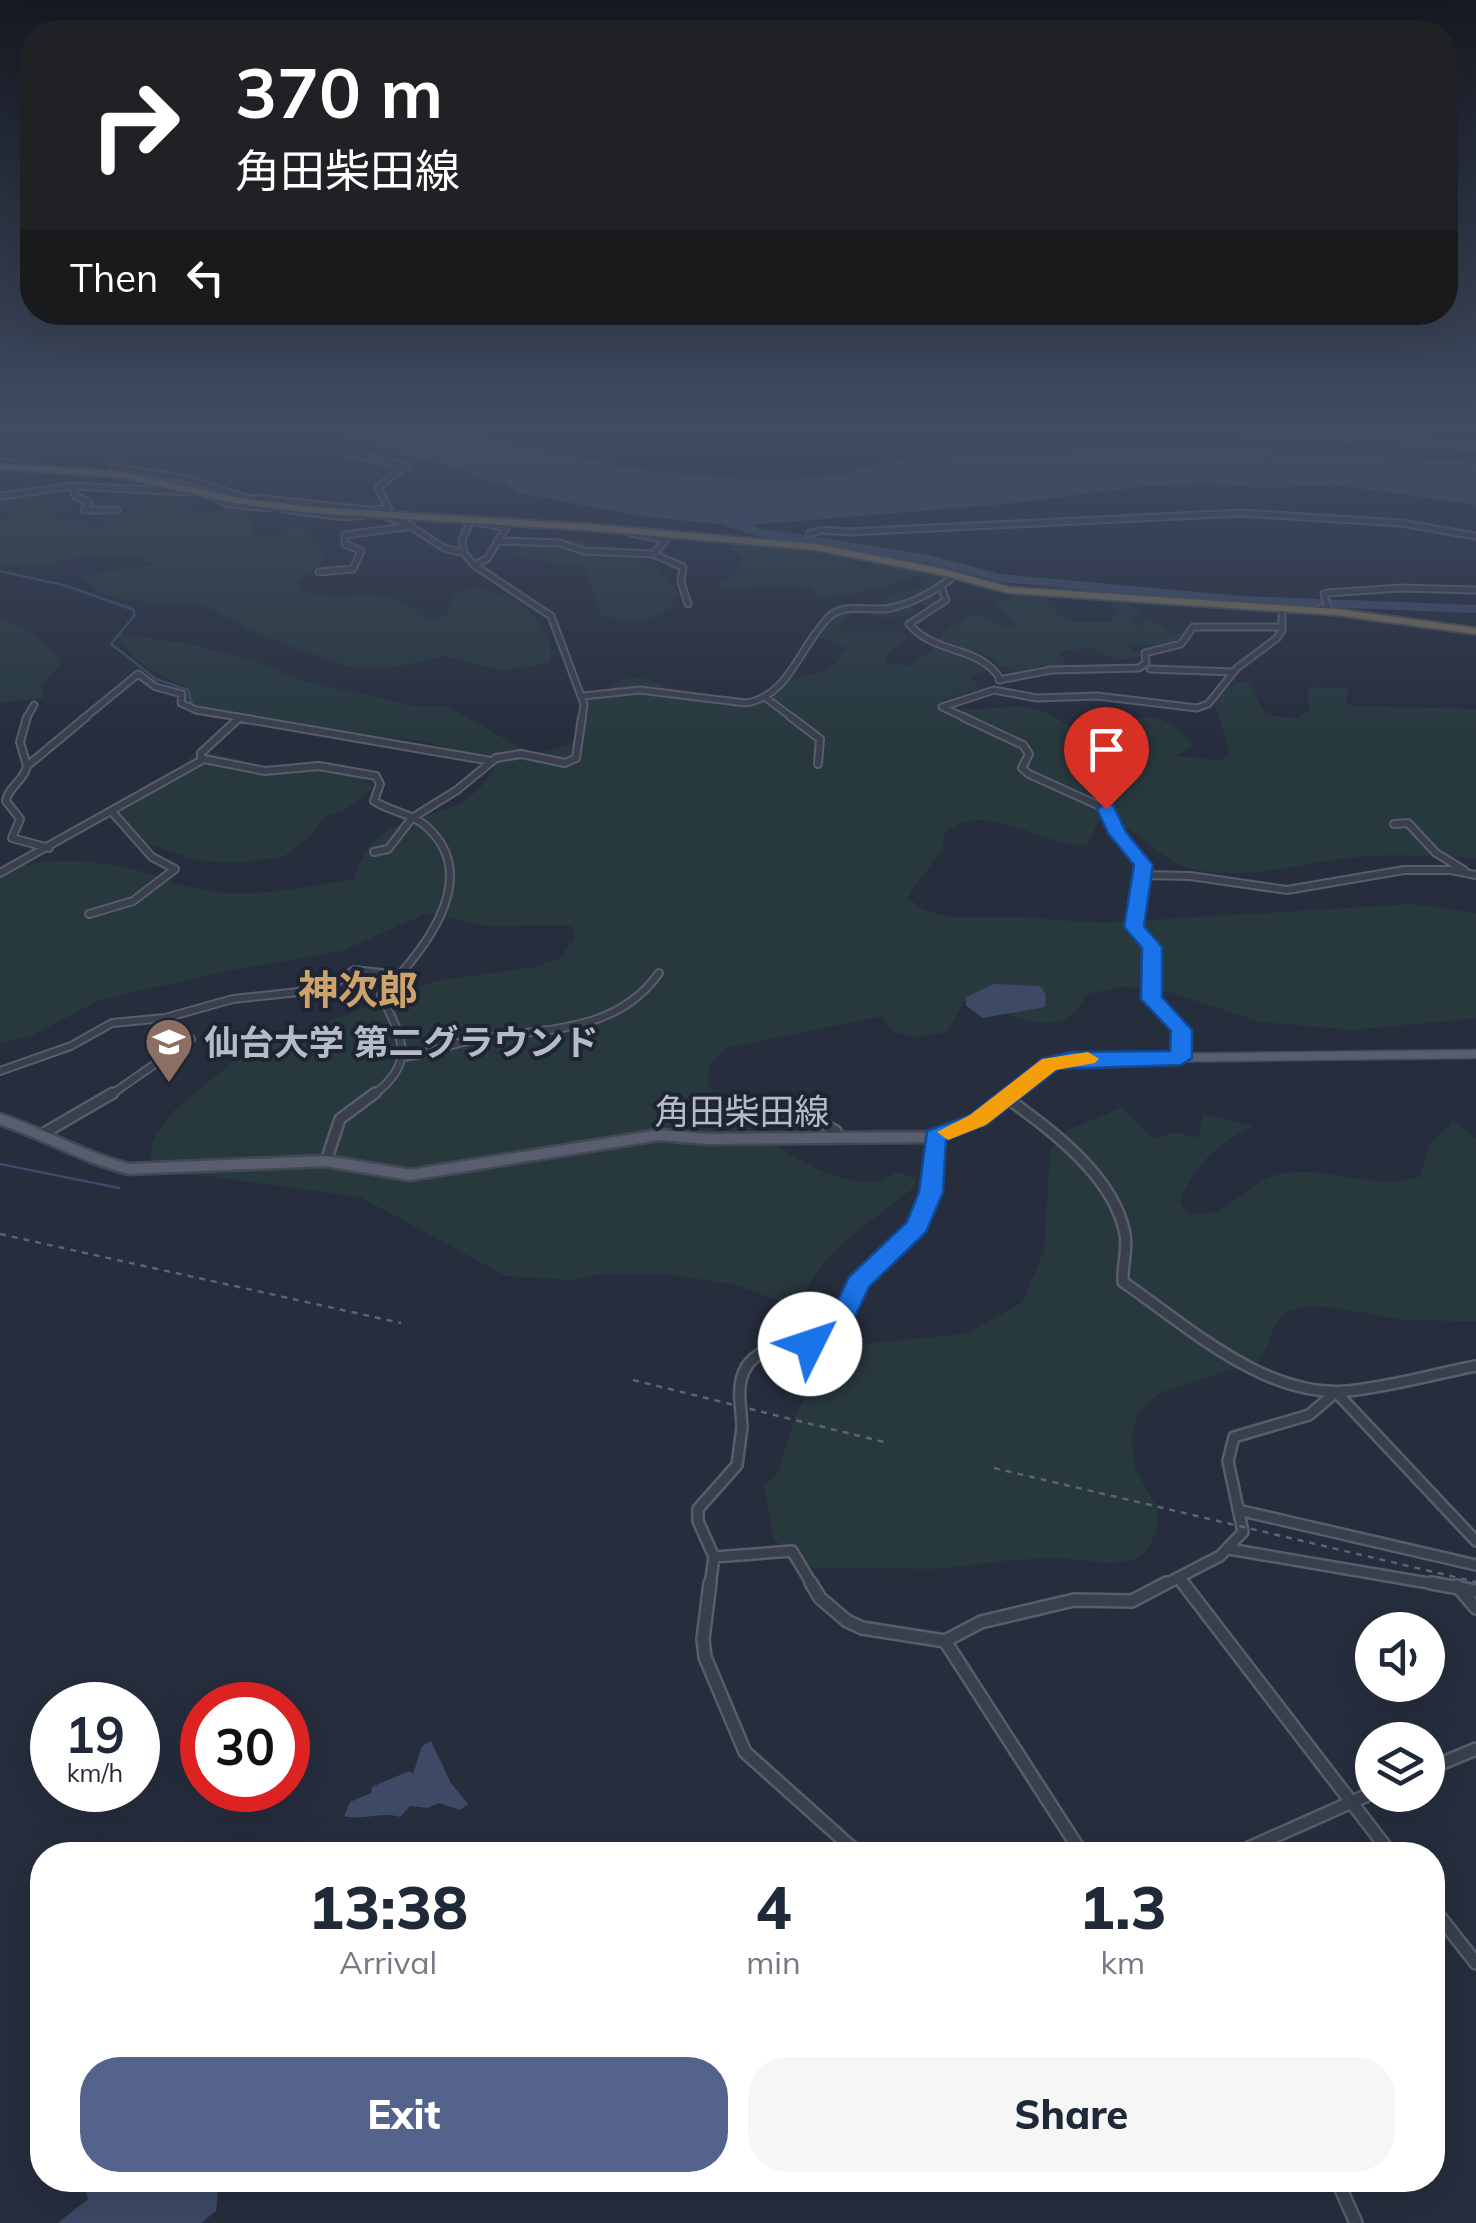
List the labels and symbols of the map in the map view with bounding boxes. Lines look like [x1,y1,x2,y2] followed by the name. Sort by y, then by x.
[1064,707,1149,810] pin
[298,964,418,1014] district label: 神次郎
[143,1016,195,1084] school or university icon: 仙台大学 第二グラウンド
[204,1020,599,1064] place label: 仙台大学 第二グラウンド
[654,1089,830,1133] street label: 角田柴田線
[758,1292,862,1396] position arrow
[180,1682,310,1812] speed limit sign: 30

